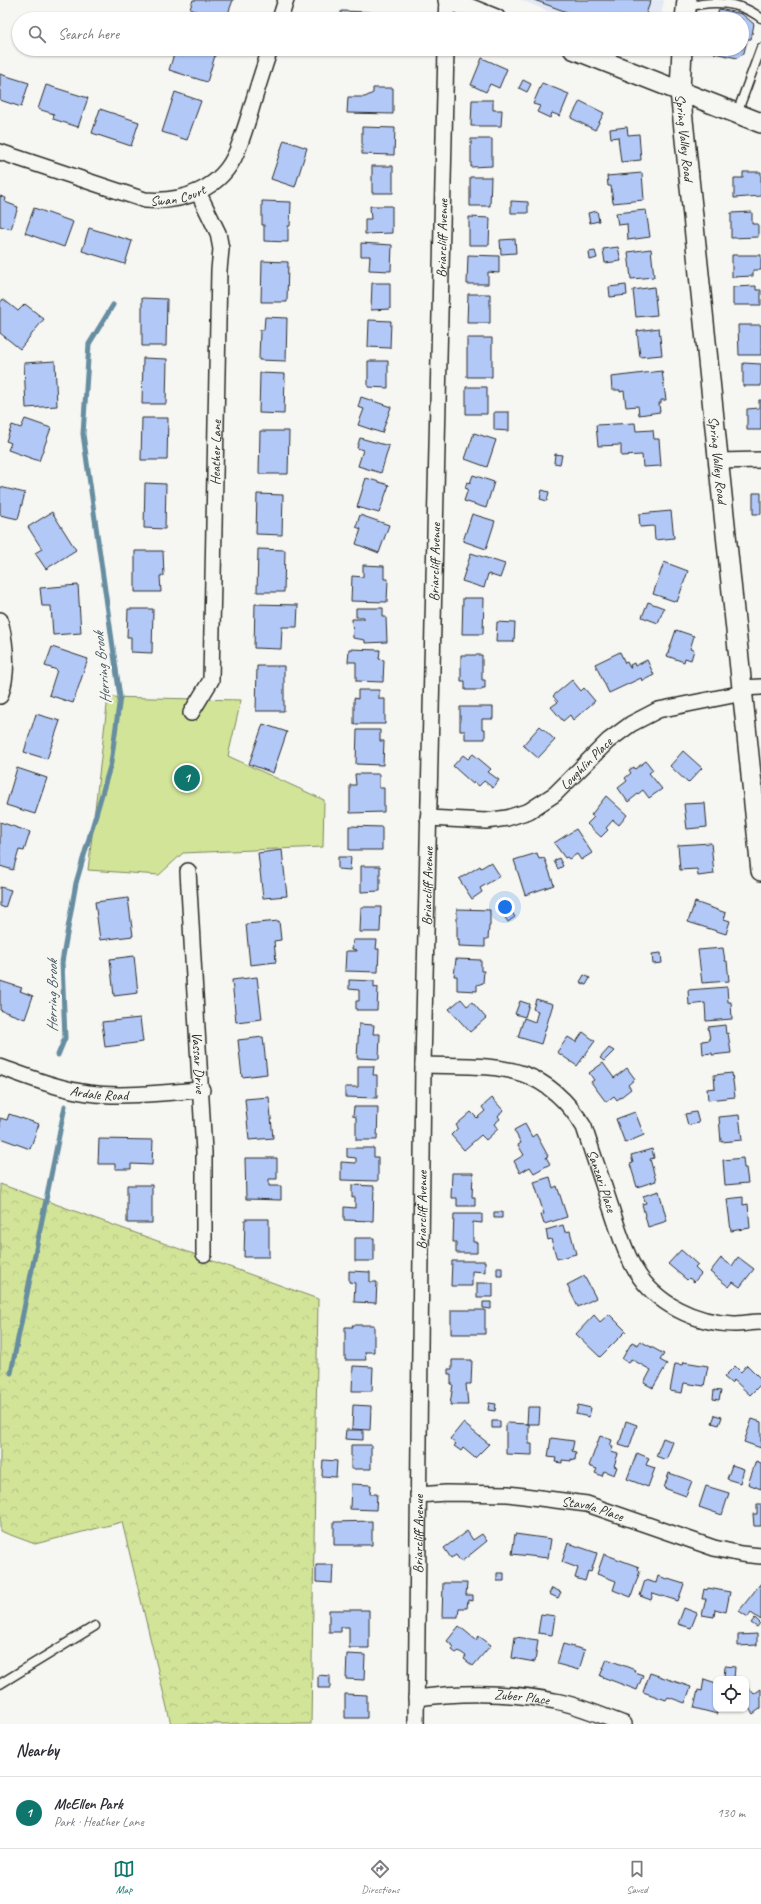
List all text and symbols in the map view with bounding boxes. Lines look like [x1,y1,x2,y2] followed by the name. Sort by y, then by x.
[12,12,749,56] search box
[26,23,48,45] icon: search
[58,25,119,44] text: Search here
[671,93,698,184] street label: Spring Valley Road
[150,181,210,209] street label: Swan Court
[433,197,452,278] street label: Briarcliff Avenue
[705,416,731,507] street label: Spring Valley Road
[207,419,225,485] street label: Heather Lane
[425,521,444,602] street label: Briarcliff Avenue
[89,628,116,705] water label: Herring Brook
[556,733,617,793] street label: Loughlin Place
[174,763,200,793] pin: 1
[418,845,437,926] street label: Briarcliff Avenue
[495,897,515,917] your location
[43,957,62,1032] water label: Herring Brook
[188,1032,209,1095] street label: Vassar Drive
[69,1082,131,1104] street label: Ardale Road
[583,1147,620,1216] street label: Sanzari Place
[413,1169,431,1249] street label: Briarcliff Avenue
[410,1493,427,1573] street label: Briarcliff Avenue
[561,1493,627,1525] street label: Stavola Place
[713,1676,749,1712] map controls
[713,1676,749,1712] button: locate
[494,1686,552,1709] street label: Zuber Place
[16,1740,59,1761] text: Nearby
[54,1795,123,1814] text: McEllen Park
[26,1805,32,1821] text: 1
[717,1805,745,1821] text: 130 m
[54,1814,144,1830] text: Park · Heather Lane
[113,1858,135,1896] tab: Map
[361,1858,400,1896] tab: Directions
[626,1858,648,1896] tab: Saved

